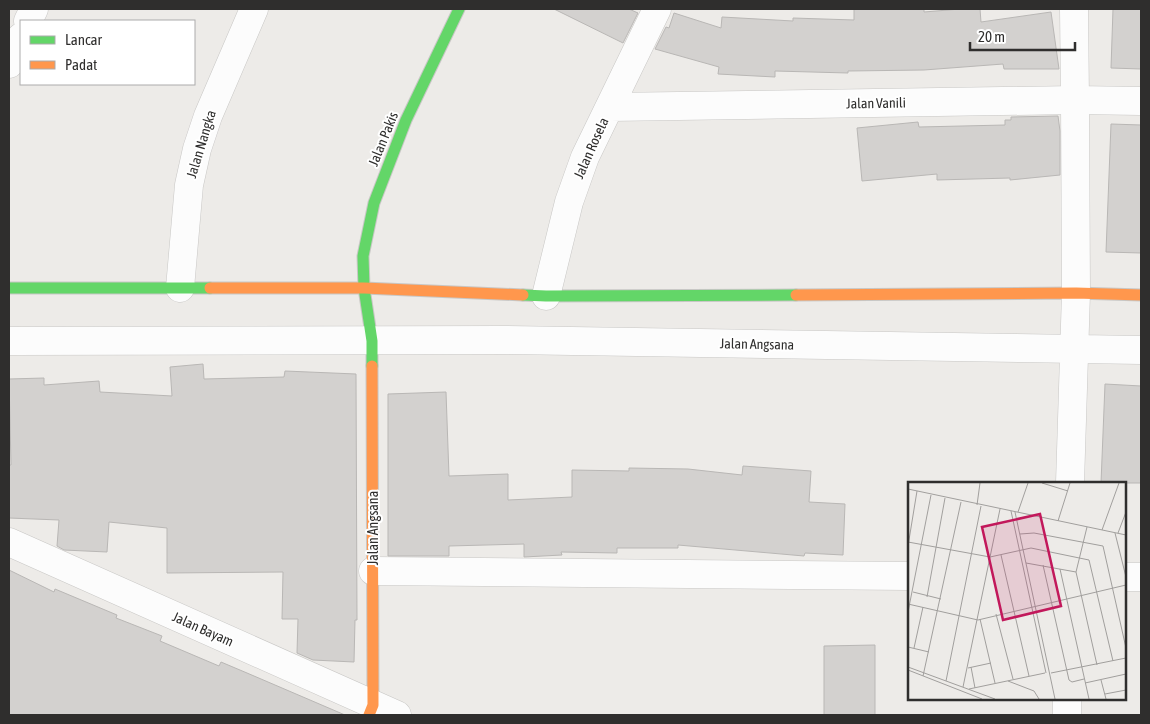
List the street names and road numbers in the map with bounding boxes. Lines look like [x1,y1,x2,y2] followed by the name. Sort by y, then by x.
[846,94,906,112] street label: Jalan Vanili
[183,108,219,180] street label: Jalan Nangka
[365,110,401,168] street label: Jalan Pakis
[570,115,612,181] street label: Jalan Rosela
[720,335,794,353] street label: Jalan Angsana
[365,491,381,565] street label: Jalan Angsana
[170,608,236,650] street label: Jalan Bayam

